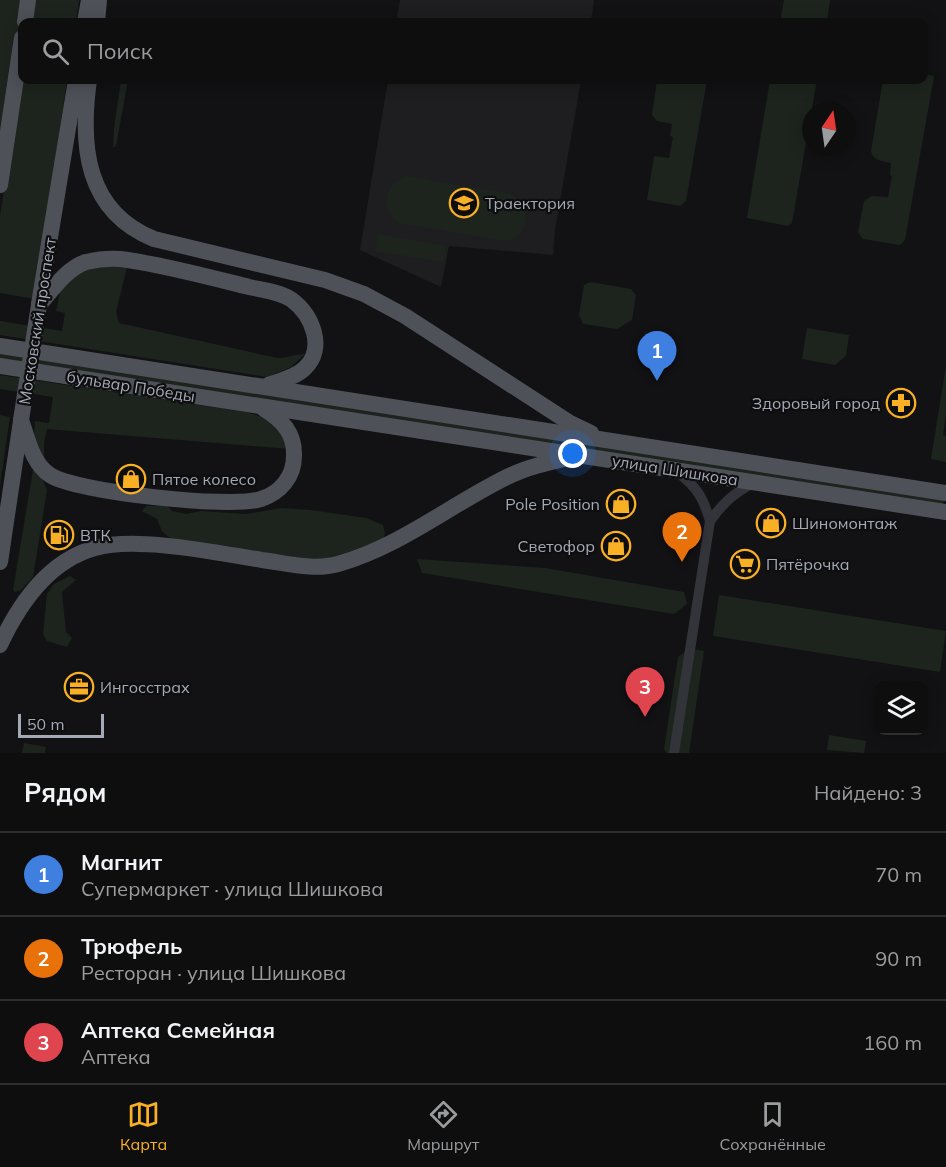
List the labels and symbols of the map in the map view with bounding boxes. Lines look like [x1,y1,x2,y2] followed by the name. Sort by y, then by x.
[802,102,856,156] north arrow
[448,187,480,219] school or university icon: Траектория
[485,193,575,213] place label: Траектория
[14,235,60,406] street label: Московский проспект
[638,332,676,381] pin: 1
[65,366,197,406] street label: бульвар Победы
[885,387,917,419] pharmacy icon: Здоровый город
[752,393,880,413] place label: Здоровый город
[558,439,587,468] your location
[611,450,739,490] street label: улица Шишкова
[115,463,147,495] shop icon: Пятое колесо
[152,469,256,489] place label: Пятое колесо
[605,488,637,520] shop icon: Pole Position
[505,494,600,514] place label: Pole Position
[755,507,787,539] shop icon: Шиномонтаж
[662,512,702,562] pin: 2
[792,513,897,533] place label: Шиномонтаж
[43,519,75,551] fuel station icon: ВТК
[80,525,111,545] place label: ВТК
[600,530,632,562] shop icon: Светофор
[518,536,595,556] place label: Светофор
[729,548,761,580] supermarket icon: Пятёрочка
[766,554,850,574] place label: Пятёрочка
[626,668,664,717] pin: 3
[63,671,95,703] office icon: Ингосстрах
[100,677,190,697] place label: Ингосстрах
[18,711,104,738] scale bar

